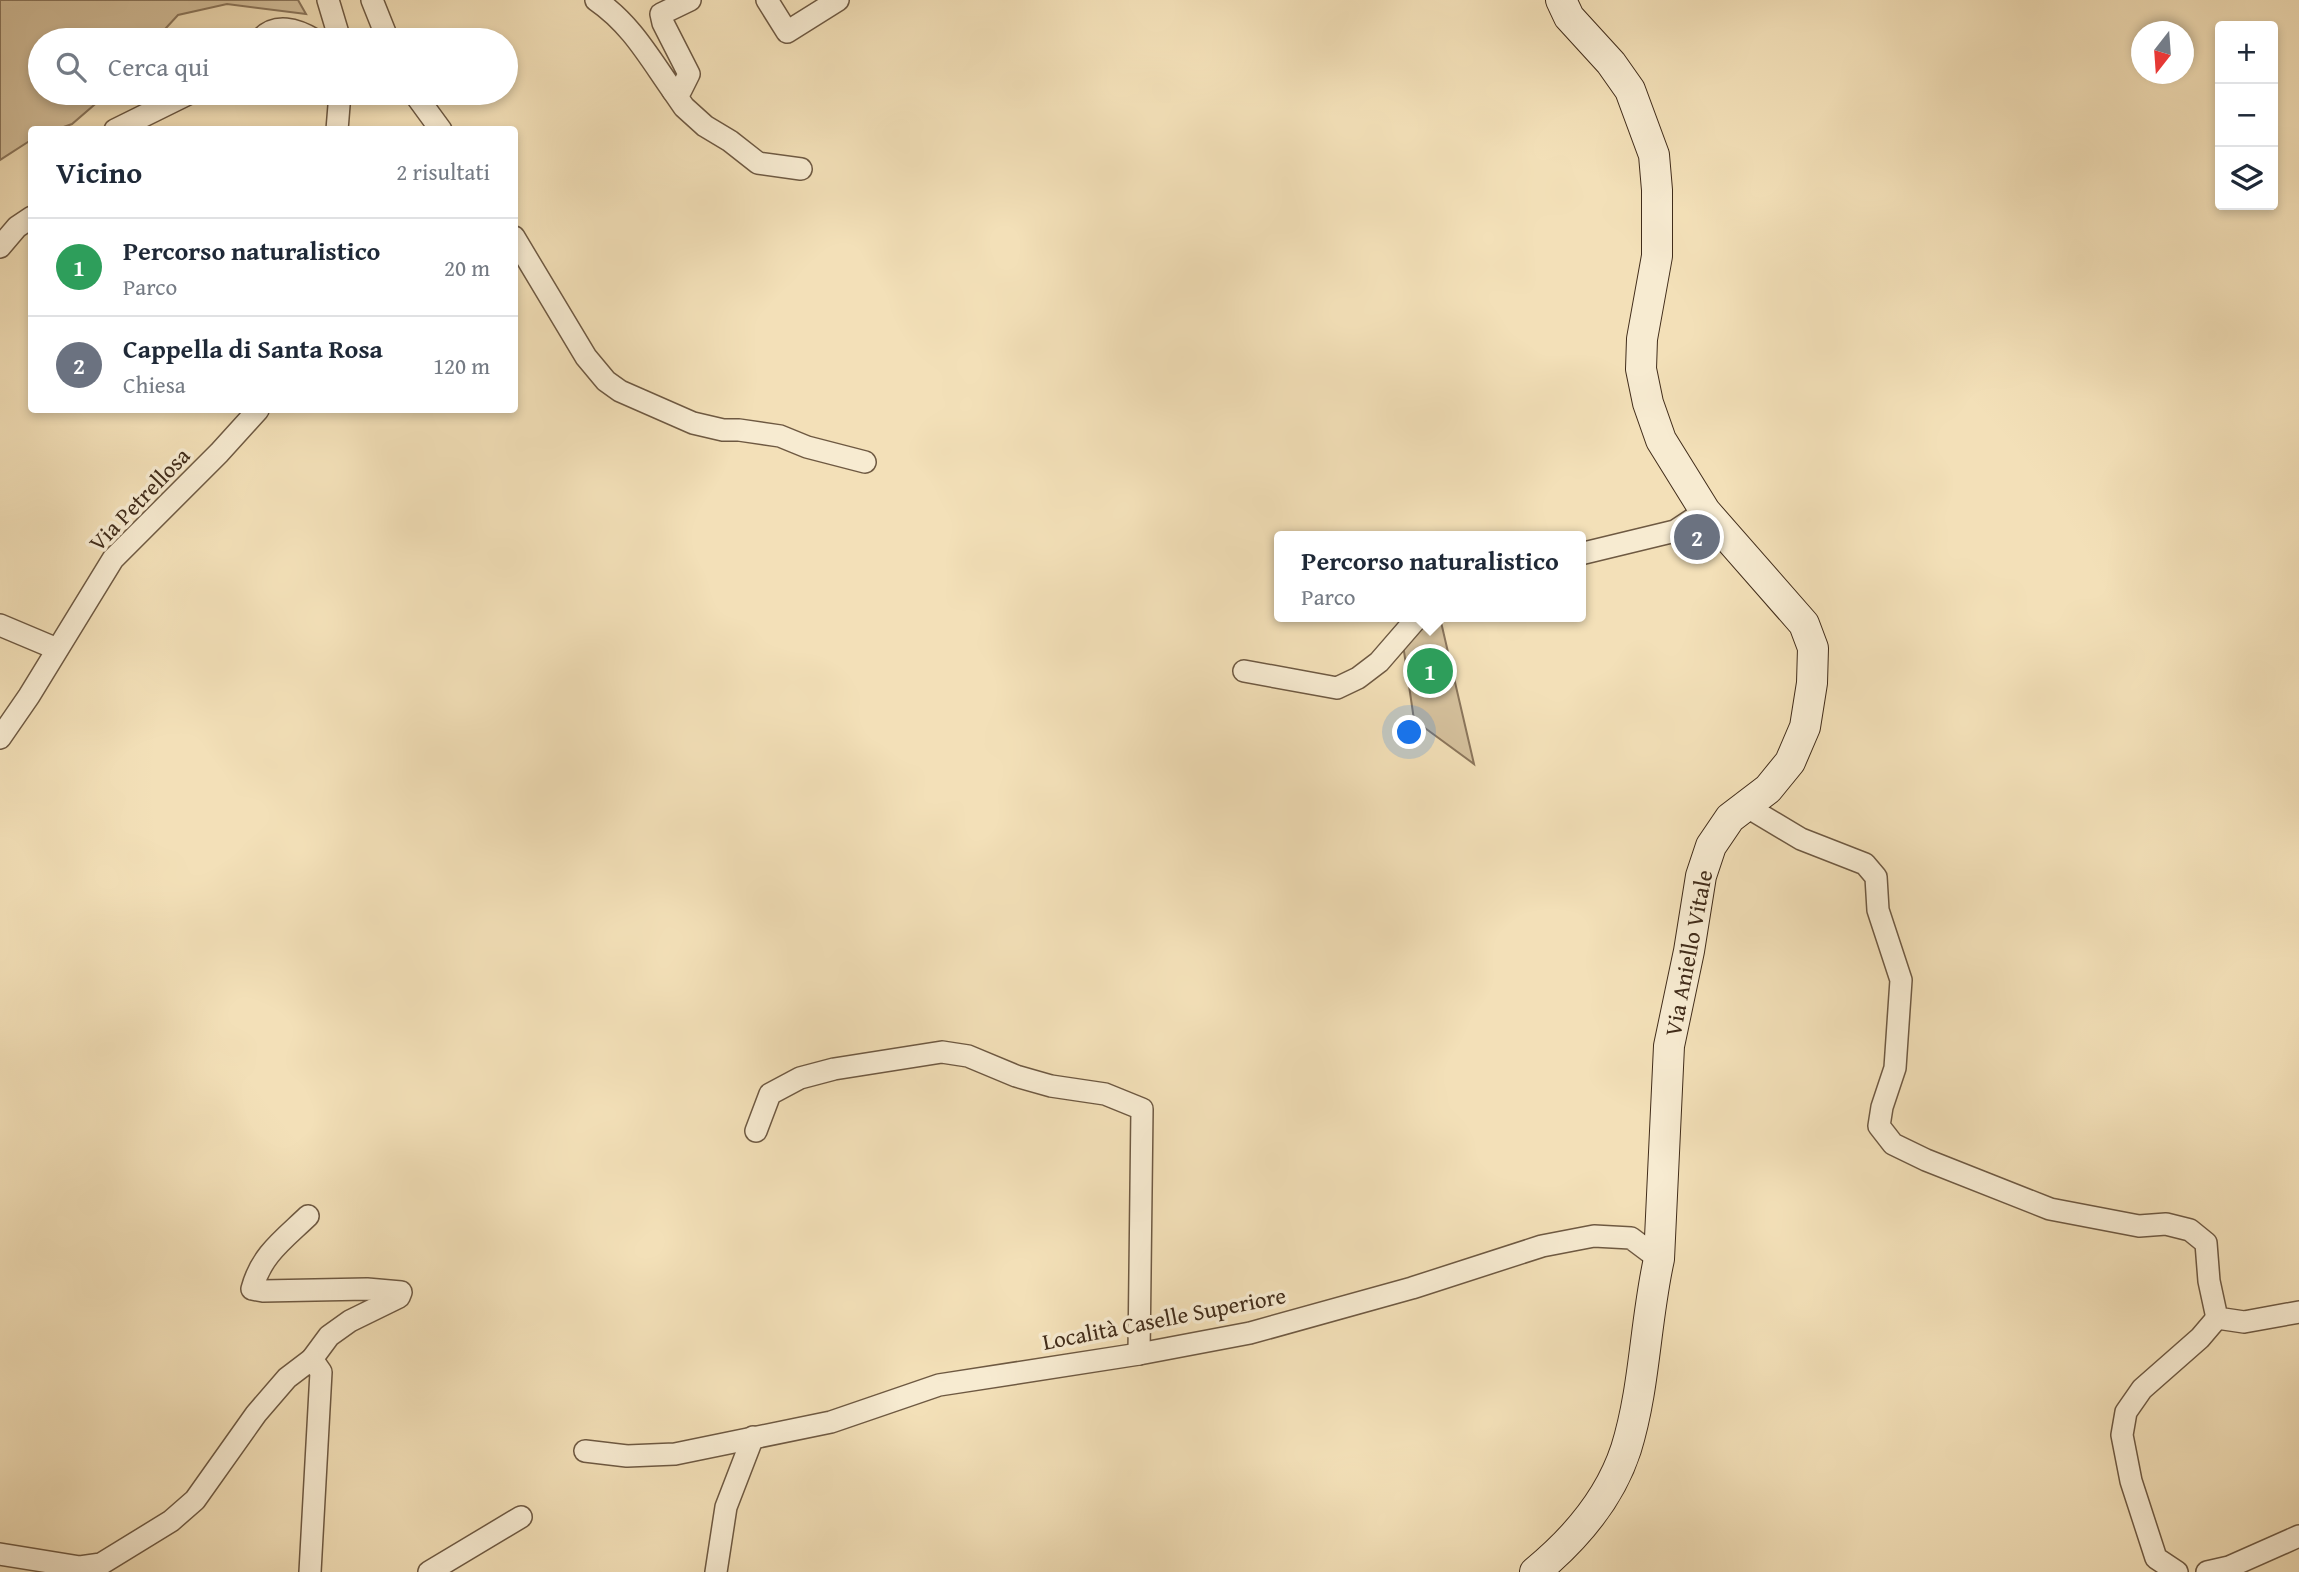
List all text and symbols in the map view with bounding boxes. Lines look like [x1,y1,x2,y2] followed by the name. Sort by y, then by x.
[2131,21,2194,84] north arrow
[2215,21,2278,210] map controls
[2215,21,2278,84] button: +
[28,28,518,105] search box
[108,47,209,86] text: Cerca qui
[52,48,90,86] icon: search
[2215,84,2278,147] button: −
[2215,147,2278,210] button: layers
[56,150,142,194] text: Vicino
[396,155,490,188] text: 2 risultati
[123,231,380,270] text: Percorso naturalistico
[73,251,85,284] text: 1
[444,251,490,284] text: 20 m
[123,270,177,303] text: Parco
[123,329,383,368] text: Cappella di Santa Rosa
[73,349,85,382] text: 2
[433,349,490,382] text: 120 m
[123,368,186,401] text: Chiesa
[81,440,197,558] street label: Via Petrellosa
[1674,511,1720,563] pin: 2
[1274,531,1586,622] popup
[1301,541,1559,580] text: Percorso naturalistico
[1301,580,1356,613] text: Parco
[1407,645,1453,697] pin: 1
[1392,715,1426,749] your location
[1656,867,1720,1039] street label: Via Aniello Vitale
[1039,1278,1289,1358] street label: Località Caselle Superiore

